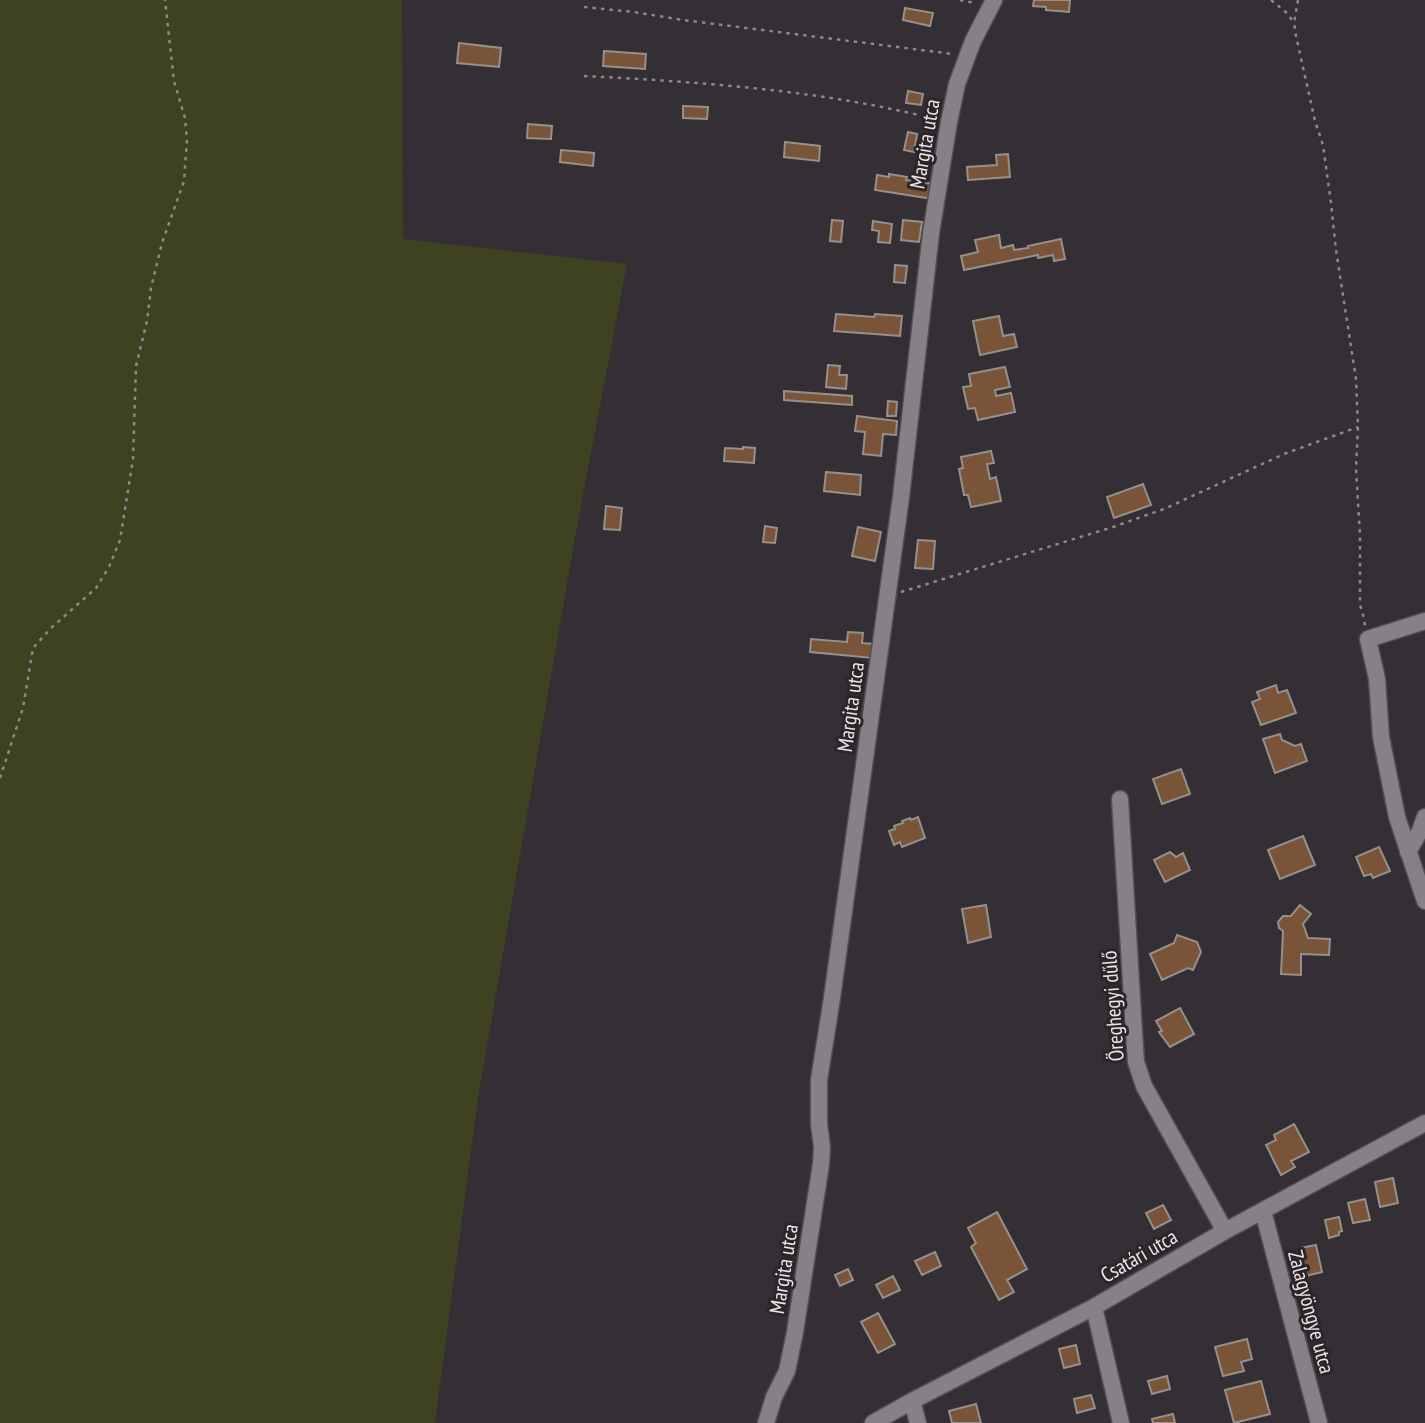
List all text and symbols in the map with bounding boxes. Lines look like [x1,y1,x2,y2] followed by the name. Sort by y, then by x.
[903,97,946,191] street label: Margita utca
[831,660,870,754] street label: Margita utca
[1095,950,1130,1062] street label: Öreghegyi dűlő
[763,1222,804,1316] street label: Margita utca
[1095,1223,1182,1288] street label: Csatári utca
[1282,1247,1341,1376] street label: Zalagyöngye utca

